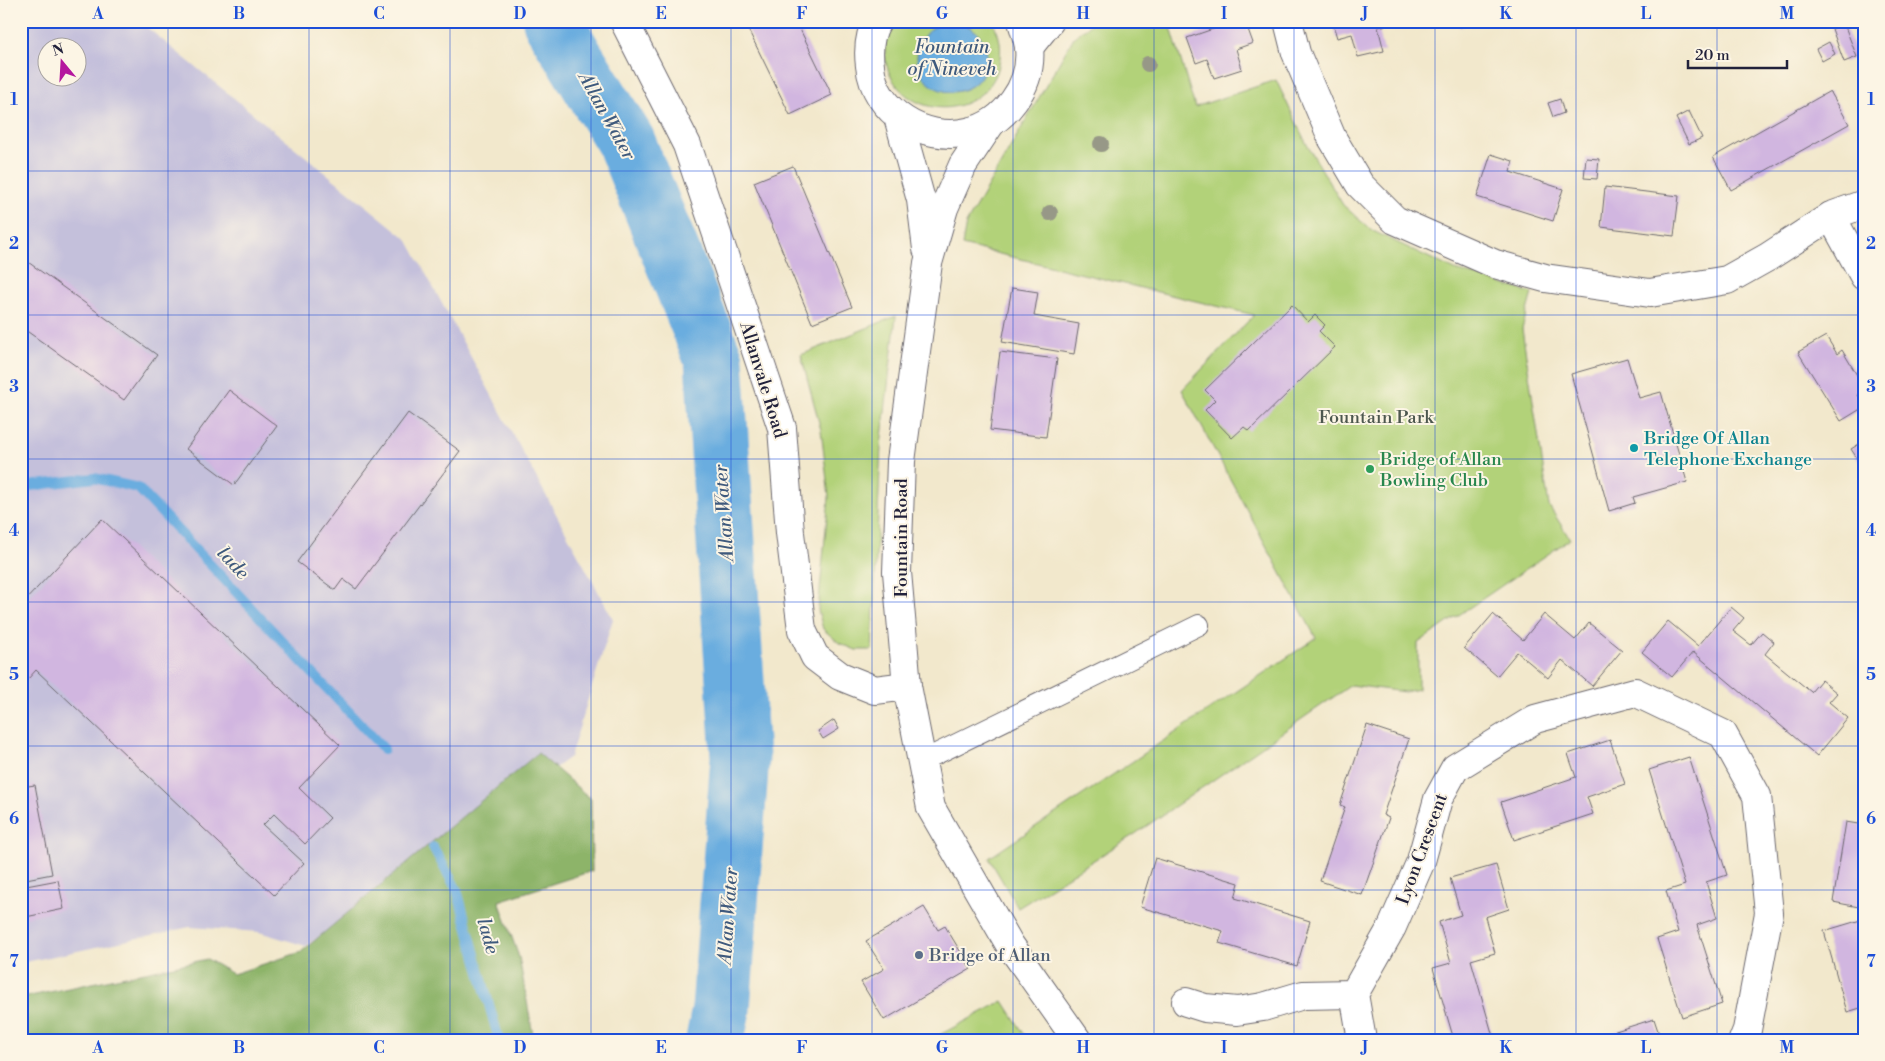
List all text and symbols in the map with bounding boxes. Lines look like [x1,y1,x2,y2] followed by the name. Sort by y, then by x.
[91,4,104,24] text: A
[233,4,245,24] text: B
[373,4,385,24] text: C
[514,4,527,24] text: D
[655,4,667,24] text: E
[796,4,808,24] text: F
[936,4,949,24] text: G
[1076,4,1090,24] text: H
[1221,4,1227,24] text: I
[1360,4,1368,24] text: J
[1500,4,1514,24] text: K
[1641,4,1652,24] text: L
[1780,4,1795,24] text: M
[908,35,997,81] water label: Fountain of Nineveh
[38,38,88,88] north arrow
[1688,38,1786,70] scale bar
[50,40,66,61] text: N
[1695,46,1730,65] text: 20 m
[572,66,641,165] water label: Allan Water
[10,90,18,110] text: 1
[1867,90,1875,110] text: 1
[9,234,19,254] text: 2
[1866,234,1876,254] text: 2
[734,318,792,442] street label: Allanvale Road
[9,377,19,397] text: 3
[1866,377,1876,397] text: 3
[1318,406,1435,429] park label: Fountain Park
[1643,427,1812,471] place label: Bridge Of Allan Telephone Exchange
[1628,442,1640,454] marker: Bridge Of Allan Telephone Exchange
[1379,448,1502,492] place label: Bridge of Allan Bowling Club
[709,463,739,564] water label: Allan Water
[1364,463,1376,475] marker: Bridge of Allan Bowling Club
[890,477,913,598] street label: Fountain Road
[9,521,20,541] text: 4
[1866,521,1877,541] text: 4
[212,542,254,585] water label: lade
[9,665,19,685] text: 5
[1866,665,1876,685] text: 5
[1391,790,1453,908] street label: Lyon Crescent
[9,809,19,829] text: 6
[1866,809,1876,829] text: 6
[713,866,743,967] water label: Allan Water
[471,915,505,957] water label: lade
[928,944,1051,967] place label: Bridge of Allan
[913,949,925,961] marker: Bridge of Allan
[9,952,19,972] text: 7
[1866,952,1876,972] text: 7
[91,1038,104,1058] text: A
[233,1038,245,1058] text: B
[373,1038,385,1058] text: C
[514,1038,527,1058] text: D
[655,1038,667,1058] text: E
[796,1038,808,1058] text: F
[936,1038,949,1058] text: G
[1076,1038,1090,1058] text: H
[1221,1038,1227,1058] text: I
[1360,1038,1368,1058] text: J
[1500,1038,1514,1058] text: K
[1641,1038,1652,1058] text: L
[1780,1038,1795,1058] text: M

